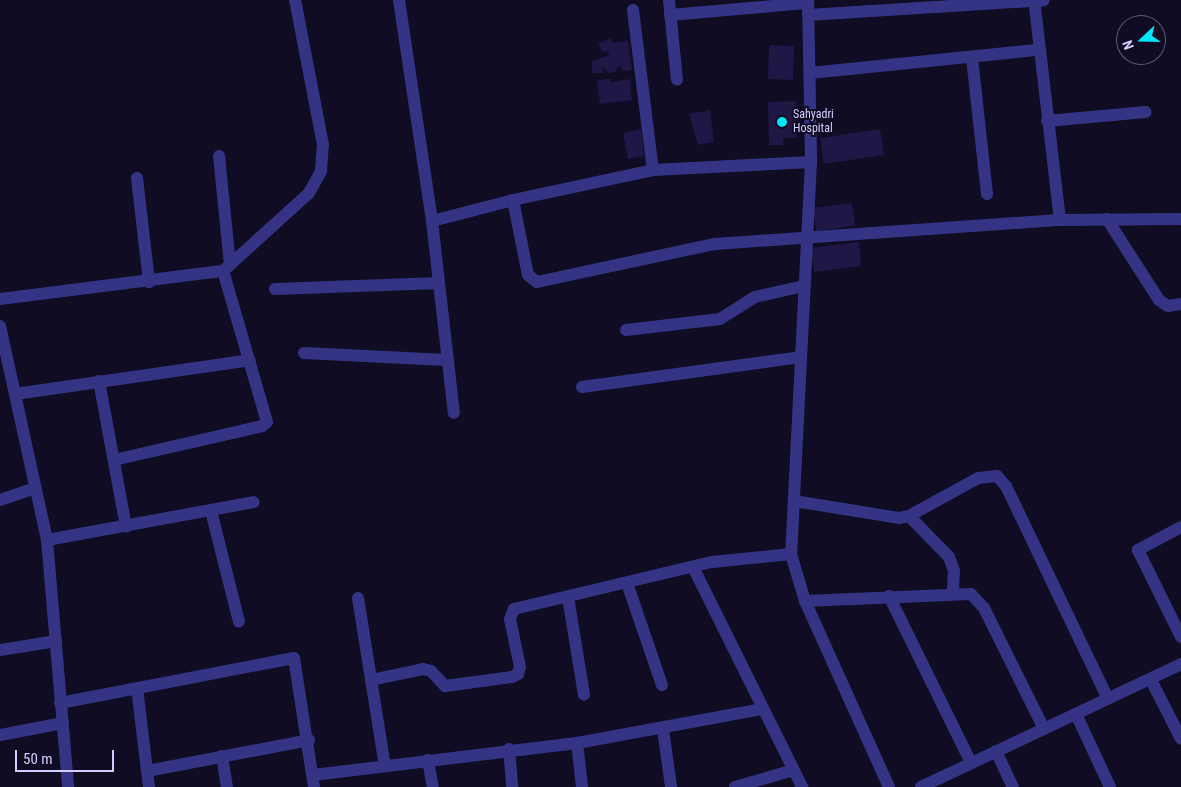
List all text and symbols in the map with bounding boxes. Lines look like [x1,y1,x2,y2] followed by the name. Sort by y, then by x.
[1116,15,1166,65] north arrow
[1119,38,1137,52] text: N
[793,108,834,136] place label: Sahyadri Hospital
[775,115,789,129] marker: Sahyadri Hospital
[18,740,116,772] scale bar
[23,750,53,768] text: 50 m

